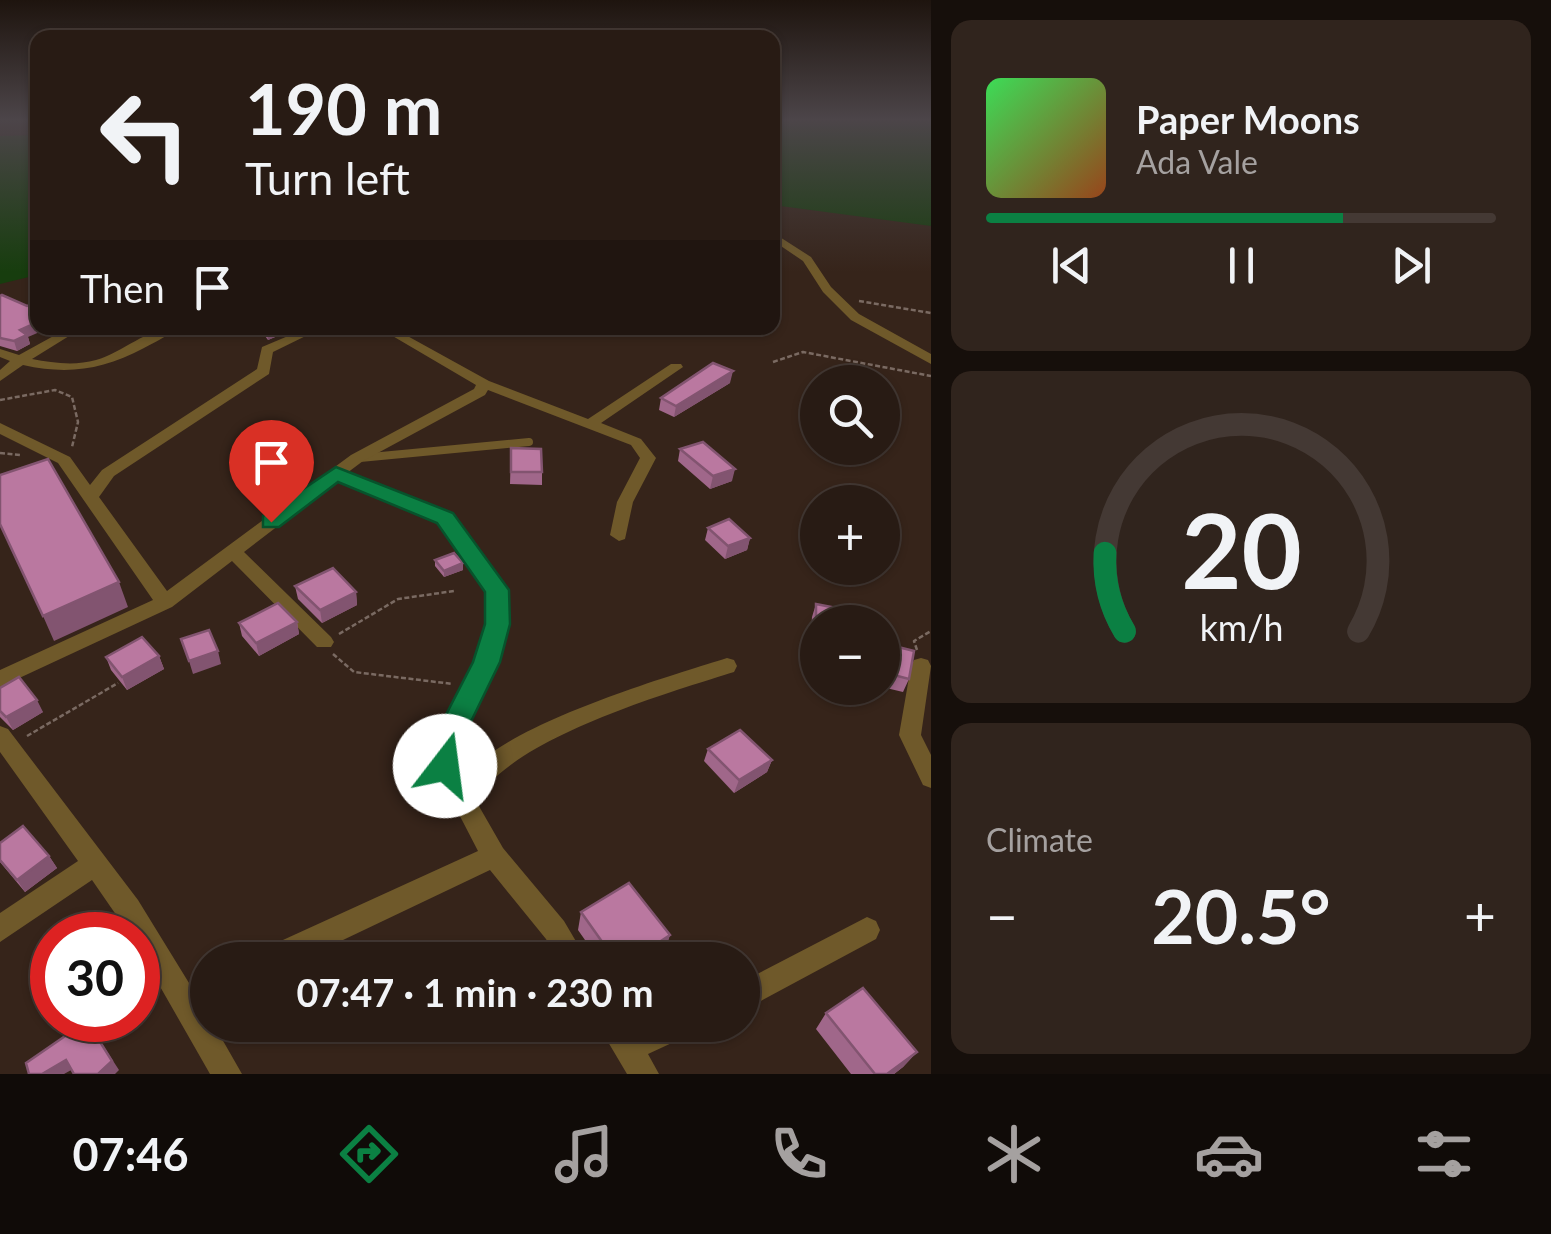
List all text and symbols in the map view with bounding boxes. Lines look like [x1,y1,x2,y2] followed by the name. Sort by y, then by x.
[245,66,442,150] text: 190 m
[80,70,210,200] icon: left
[1136,96,1360,142] text: Paper Moons
[1136,142,1258,181] text: Ada Vale
[245,151,410,205] text: Turn left
[1044,238,1099,293] icon: previous
[1214,238,1269,293] icon: pause
[1384,238,1439,293] icon: next
[185,260,240,315] icon: arrive
[80,265,165,311] text: Then
[800,365,900,705] map controls
[800,365,900,465] button: search
[229,420,314,523] pin
[244,435,299,490] icon: arrive
[800,485,900,585] button: +
[1181,486,1301,611] text: 20
[800,605,900,705] button: −
[1199,606,1283,649] text: km/h
[393,714,497,818] position arrow
[986,820,1093,859] text: Climate
[1151,870,1331,960] text: 20.5°
[986,882,1018,948] text: −
[1464,882,1496,948] text: +
[30,912,160,1042] speed limit sign: 30
[296,969,654,1015] text: 07:47 · 1 min · 230 m
[334,1119,404,1189] icon: directions
[549,1119,619,1189] icon: music
[764,1119,834,1189] icon: phone
[979,1119,1049,1189] icon: climate
[1194,1119,1264,1189] icon: car
[1409,1119,1479,1189] icon: filters
[73,1127,189,1181] text: 07:46

